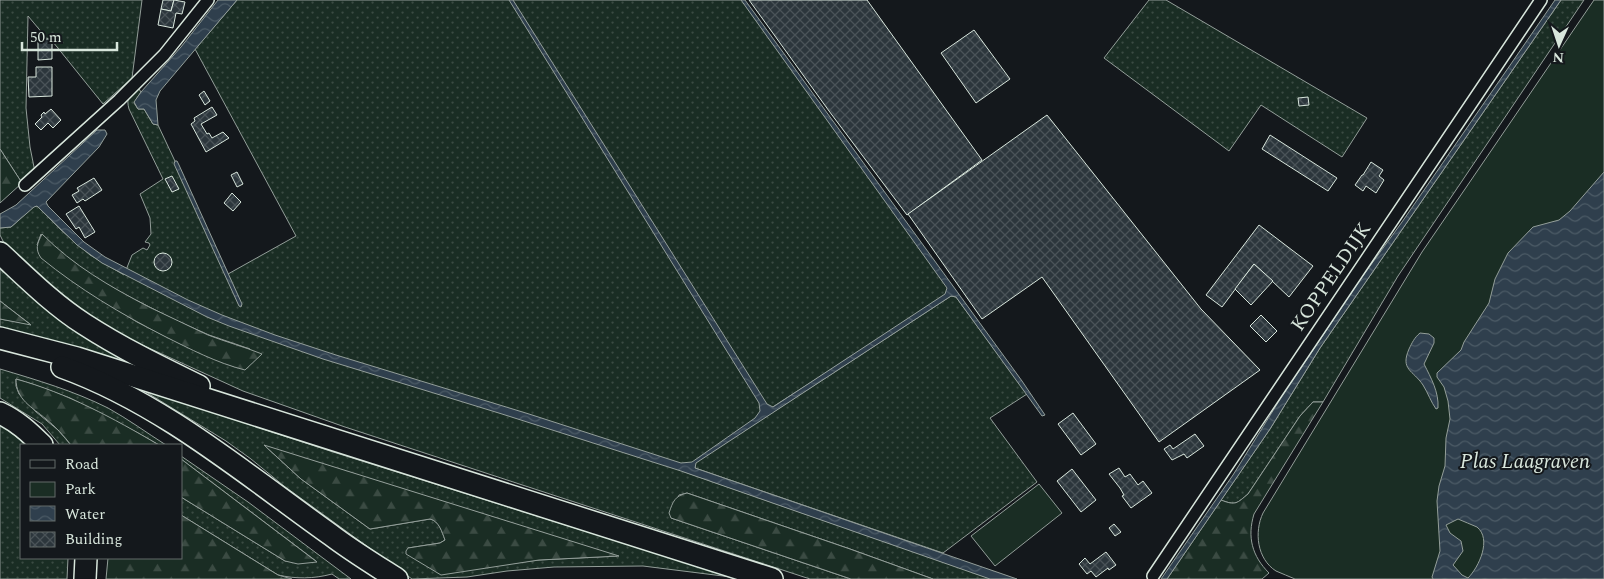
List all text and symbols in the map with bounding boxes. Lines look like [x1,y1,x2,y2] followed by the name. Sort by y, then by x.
[22,20,118,52] scale bar
[1534,20,1584,70] north arrow
[30,26,62,49] text: 50 m
[1552,47,1565,68] text: N
[1283,216,1379,338] street label: KOPPELDIJK
[20,444,182,559] legend
[1460,446,1590,478] water label: Plas Laagraven
[65,453,99,476] text: Road
[65,478,96,501] text: Park
[65,503,105,526] text: Water
[65,528,122,551] text: Building

